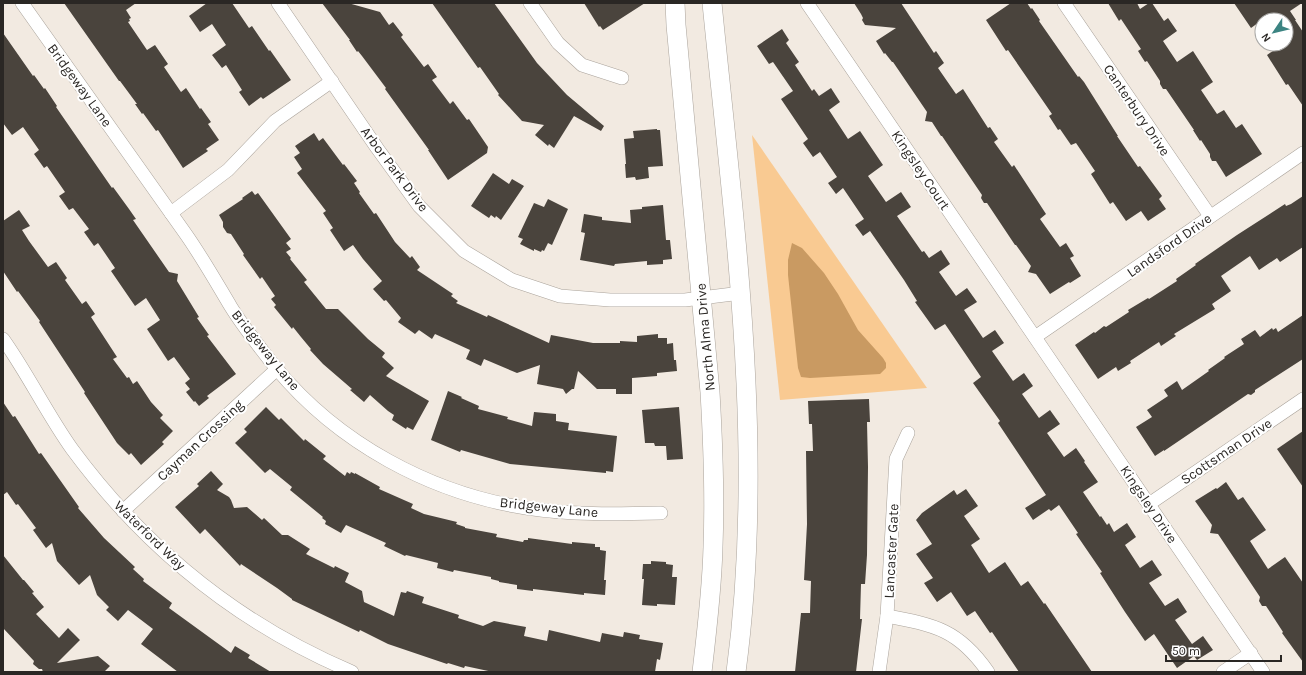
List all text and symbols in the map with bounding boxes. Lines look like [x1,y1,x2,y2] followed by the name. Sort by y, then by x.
[1254,12,1294,52] north arrow
[1259,30,1274,44] text: N
[44,40,116,130] street label: Bridgeway Lane
[1100,61,1173,159] street label: Canterbury Drive
[357,124,432,215] street label: Arbor Park Drive
[888,127,953,213] street label: Kingsley Court
[1124,210,1215,281] street label: Landsford Drive
[692,282,719,392] street label: North Alma Drive
[228,307,303,394] street label: Bridgeway Lane
[154,396,247,485] street label: Cayman Crossing
[1177,415,1275,488] street label: Scottsman Drive
[1116,462,1181,546] street label: Kingsley Drive
[499,494,599,521] street label: Bridgeway Lane
[110,497,189,574] street label: Waterford Way
[881,503,902,599] street label: Lancaster Gate
[1166,637,1281,663] scale bar
[1172,644,1200,658] text: 50 m

